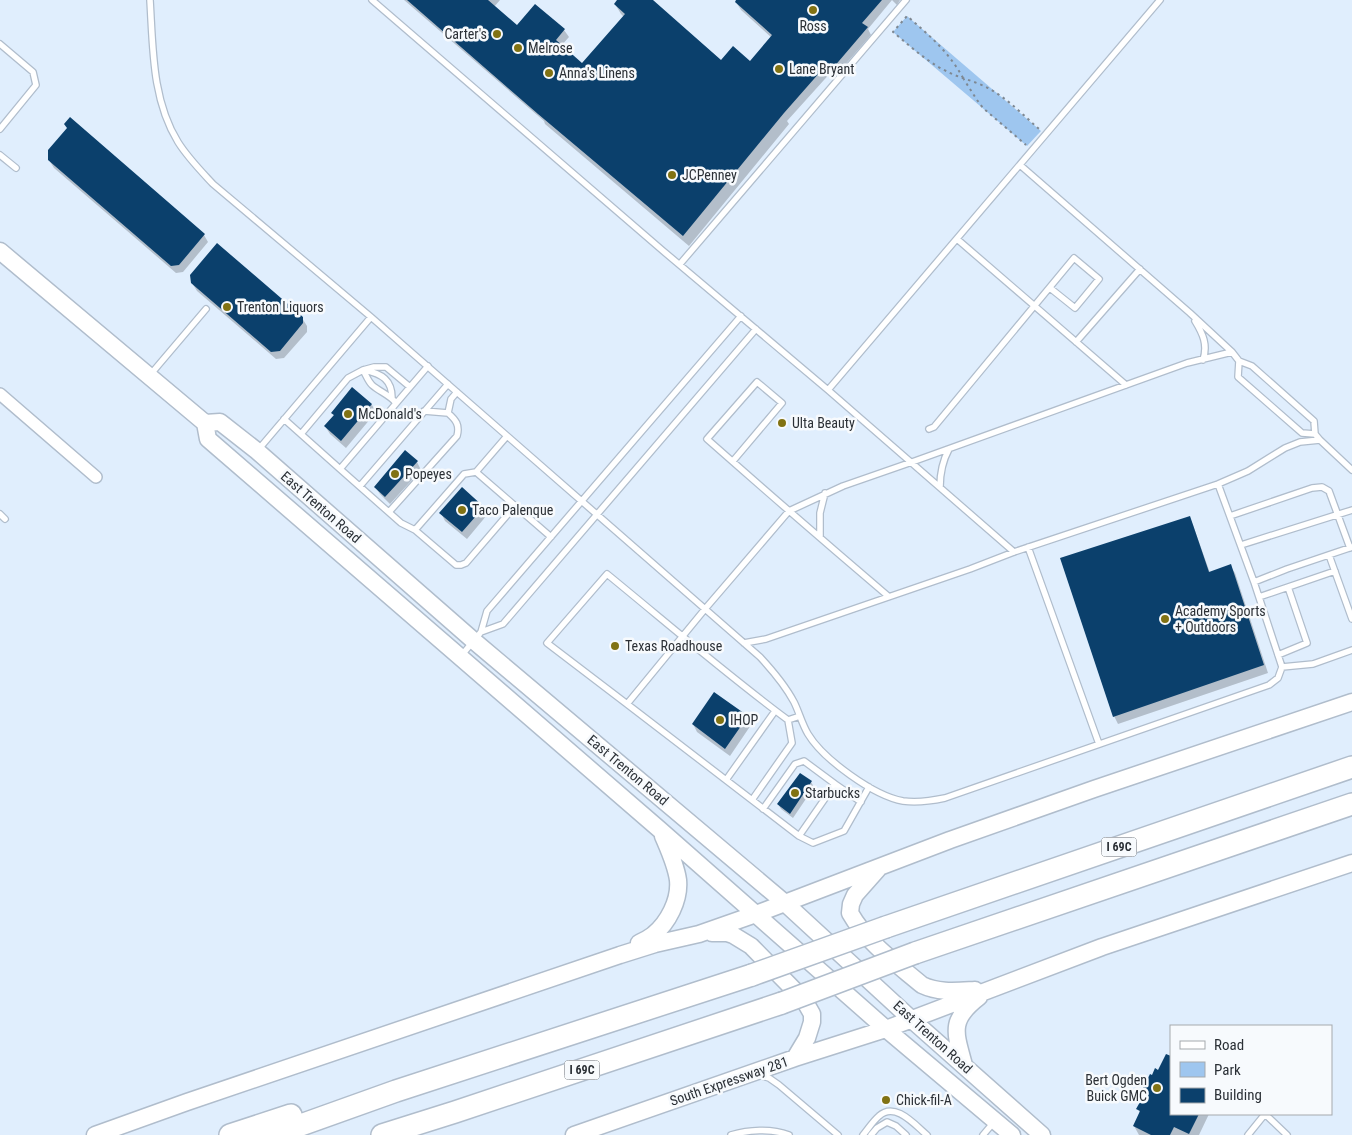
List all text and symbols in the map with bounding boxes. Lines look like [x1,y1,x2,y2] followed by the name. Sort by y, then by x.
[807,4,819,16] marker: Ross
[799,18,827,34] place label: Ross
[444,26,487,42] place label: Carter's
[491,28,503,40] marker: Carter's
[528,40,573,56] place label: Melrose
[512,42,524,54] marker: Melrose
[789,61,854,77] place label: Lane Bryant
[773,63,785,75] marker: Lane Bryant
[559,65,635,81] place label: Anna's Linens
[543,67,555,79] marker: Anna's Linens
[682,167,737,183] place label: JCPenney
[666,169,678,181] marker: JCPenney
[237,299,324,315] place label: Trenton Liquors
[221,301,233,313] marker: Trenton Liquors
[358,406,422,422] place label: McDonald's
[342,408,354,420] marker: McDonald's
[792,415,855,431] place label: Ulta Beauty
[776,417,788,429] marker: Ulta Beauty
[405,466,452,482] place label: Popeyes
[278,468,364,546] street label: East Trenton Road
[389,468,401,480] marker: Popeyes
[472,502,554,518] place label: Taco Palenque
[456,504,468,516] marker: Taco Palenque
[1175,603,1266,635] place label: Academy Sports + Outdoors
[1159,613,1171,625] marker: Academy Sports + Outdoors
[625,638,723,654] place label: Texas Roadhouse
[609,640,621,652] marker: Texas Roadhouse
[730,712,759,728] place label: IHOP
[714,714,726,726] marker: IHOP
[584,732,672,808] street label: East Trenton Road
[805,785,860,801] place label: Starbucks
[789,787,801,799] marker: Starbucks
[1102,838,1136,856] road number: I 69C
[890,997,976,1077] street label: East Trenton Road
[1170,1025,1332,1115] legend
[1214,1036,1244,1054] text: Road
[668,1053,790,1109] street label: South Expressway 281
[564,1060,600,1080] road number: I 69C
[1214,1061,1241,1079] text: Park
[1085,1072,1147,1104] place label: Bert Ogden Buick GMC
[1151,1082,1163,1094] marker: Bert Ogden Buick GMC
[1214,1086,1262,1104] text: Building
[896,1092,952,1108] place label: Chick-fil-A
[880,1094,892,1106] marker: Chick-fil-A

